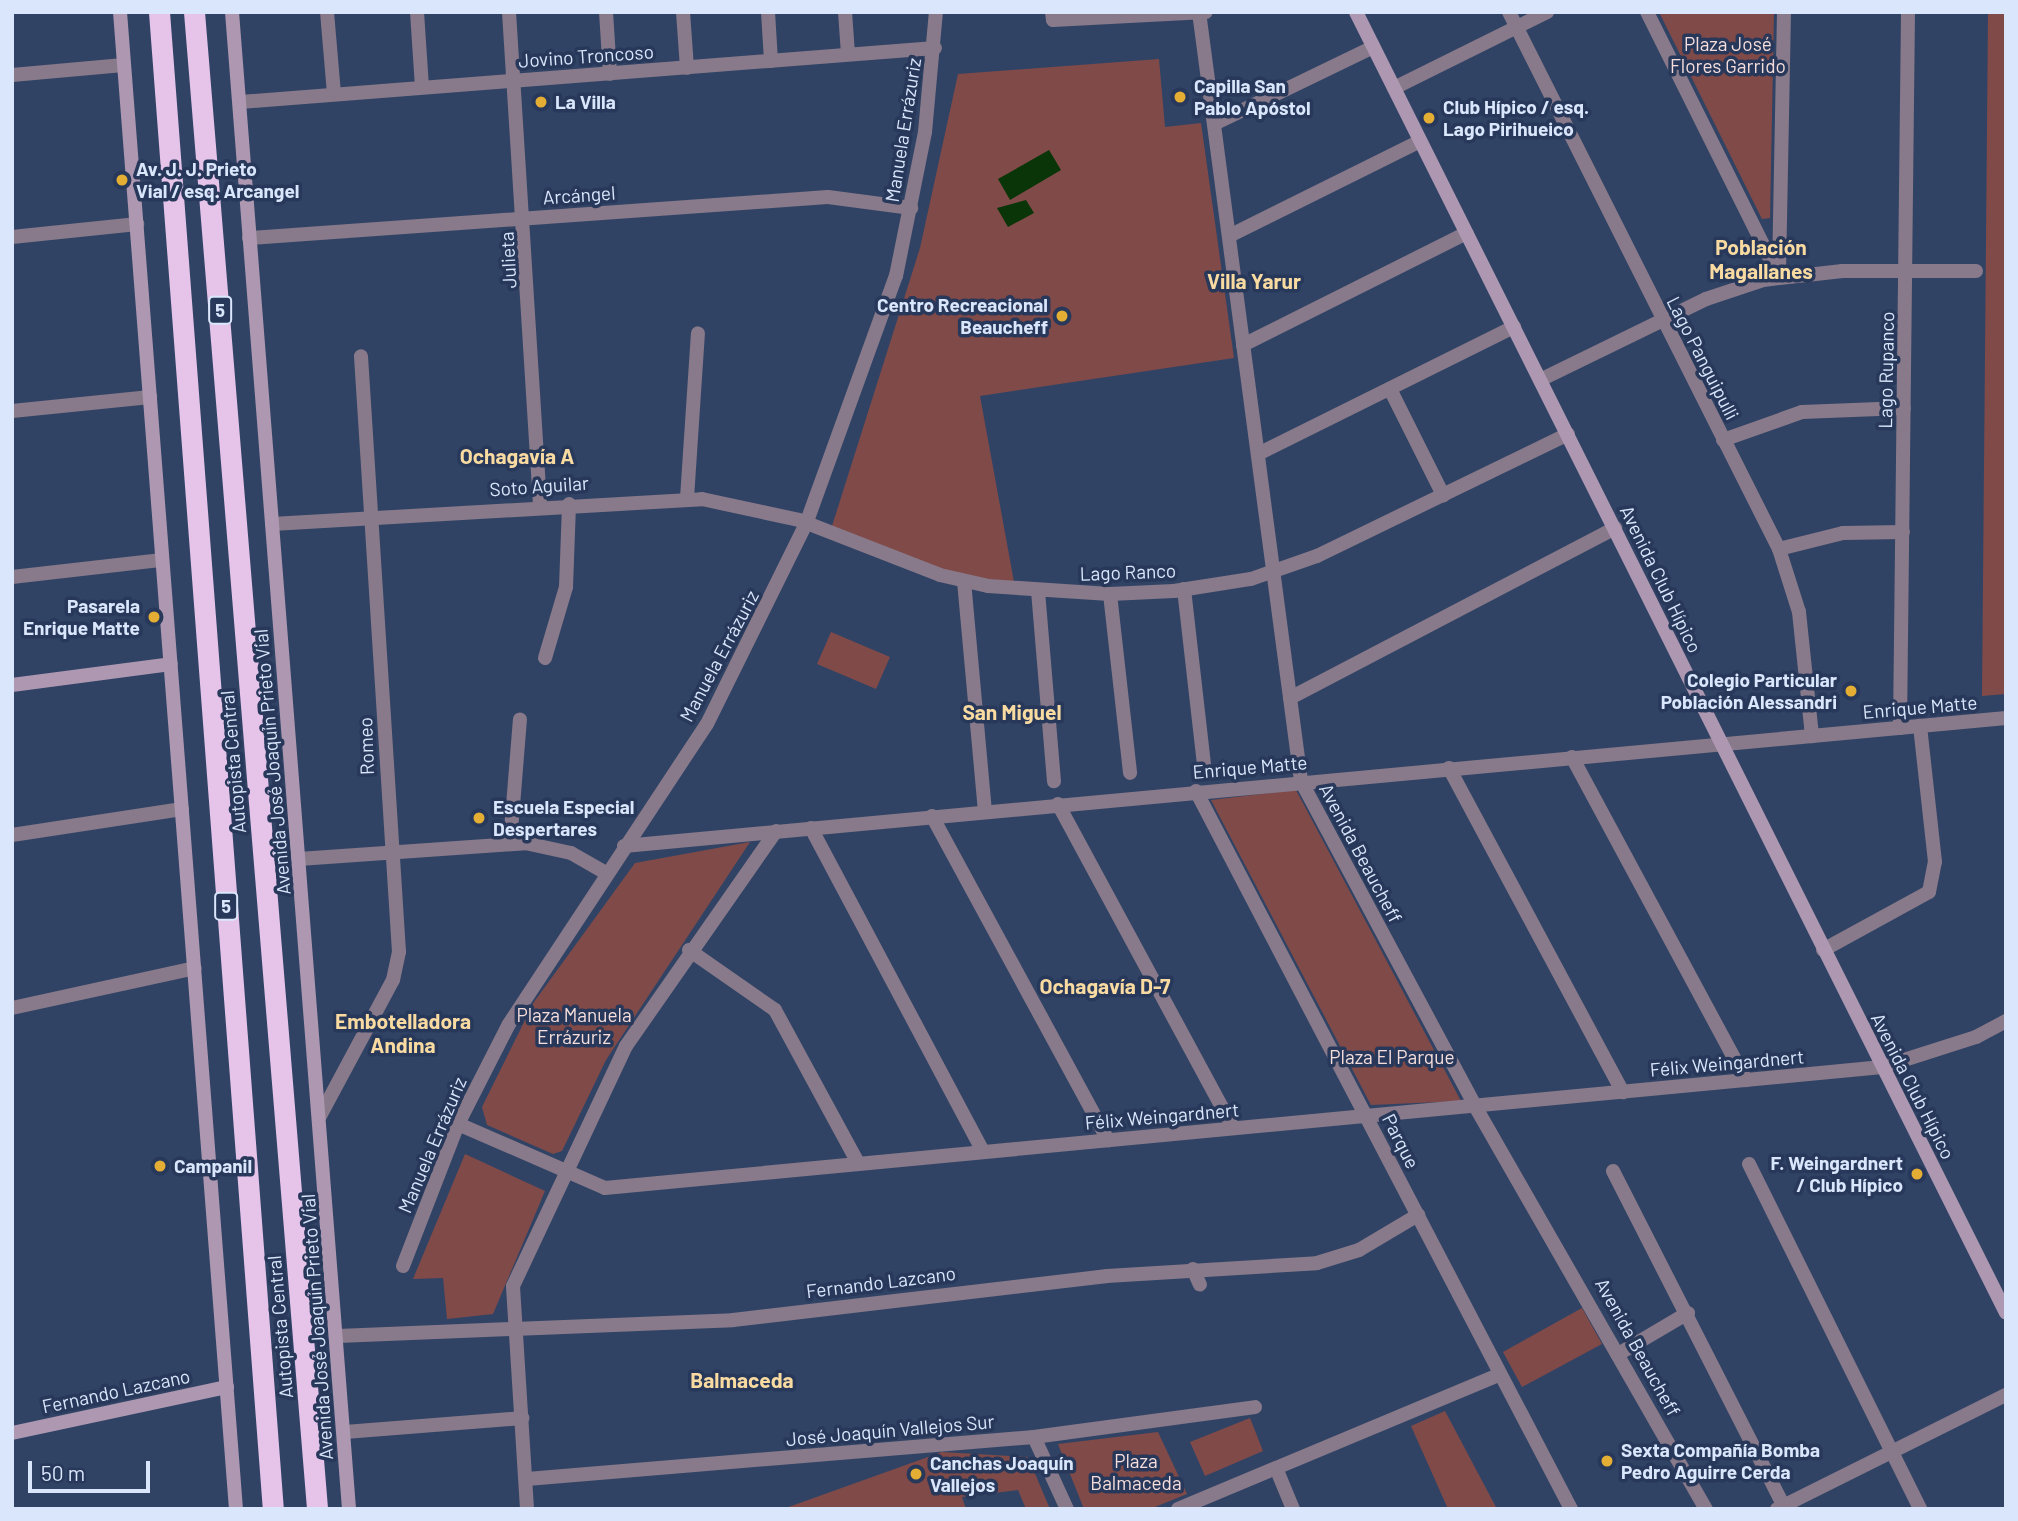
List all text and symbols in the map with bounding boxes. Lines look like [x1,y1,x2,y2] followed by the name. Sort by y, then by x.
[1670,33,1786,77] park label: Plaza José Flores Garrido
[517,40,655,72] street label: Jovino Troncoso
[880,56,926,204] street label: Manuela Errázuriz
[1194,75,1311,119] place label: Capilla San Pablo Apóstol
[1172,89,1188,105] marker: Capilla San Pablo Apóstol
[555,91,616,113] place label: La Villa
[533,94,549,110] marker: La Villa
[1443,96,1589,140] place label: Club Hípico / esq. Lago Pirihueico
[1421,110,1437,126] marker: Club Hípico / esq. Lago Pirihueico
[136,158,299,202] place label: Av. J. J. Prieto Vial / esq. Arcangel
[114,172,130,188] marker: Av. J. J. Prieto Vial / esq. Arcangel
[542,181,616,209] street label: Arcángel
[495,231,521,289] street label: Julieta
[1709,234,1813,284] district label: Población Magallanes
[1207,268,1301,294] district label: Villa Yarur
[1662,292,1744,424] street label: Lago Panguipulli
[877,294,1048,338] place label: Centro Recreacional Beaucheff
[208,296,232,324] road number: 5
[1054,308,1070,324] marker: Centro Recreacional Beaucheff
[1874,311,1898,429] street label: Lago Rupanco
[460,443,574,469] district label: Ochagavía A
[489,471,589,501] street label: Soto Aguilar
[1615,502,1707,656] street label: Avenida Club Hípico
[1079,559,1177,585] street label: Lago Ranco
[675,586,763,726] street label: Manuela Errázuriz
[23,595,140,639] place label: Pasarela Enrique Matte
[146,609,162,625] marker: Pasarela Enrique Matte
[249,628,295,896] street label: Avenida José Joaquín Prieto Vial
[1661,669,1837,713] place label: Colegio Particular Población Alessandri
[1843,683,1859,699] marker: Colegio Particular Población Alessandri
[215,690,251,834] street label: Autopista Central
[1862,691,1978,723] street label: Enrique Matte
[962,699,1062,725] district label: San Miguel
[354,717,378,775] street label: Romeo
[1192,751,1308,783] street label: Enrique Matte
[1315,780,1407,926] street label: Avenida Beaucheff
[493,796,634,840] place label: Escuela Especial Despertares
[471,810,487,826] marker: Escuela Especial Despertares
[214,891,238,920] road number: 5
[1040,973,1170,999] district label: Ochagavía D-7
[516,1004,632,1048] park label: Plaza Manuela Errázuriz
[335,1008,471,1058] district label: Embotelladora Andina
[1866,1009,1960,1163] street label: Avenida Club Hípico
[1649,1045,1805,1081] street label: Félix Weingardnert
[1329,1046,1455,1068] park label: Plaza El Parque
[393,1074,471,1216] street label: Manuela Errázuriz
[1084,1098,1240,1134] street label: Félix Weingardnert
[1378,1110,1424,1172] street label: Parque
[1770,1152,1903,1196] place label: F. Weingardnert / Club Hípico
[174,1155,252,1177] place label: Campanil
[152,1158,168,1174] marker: Campanil
[1909,1166,1925,1182] marker: F. Weingardnert / Club Hípico
[296,1193,338,1461] street label: Avenida José Joaquín Prieto Vial
[262,1255,298,1399] street label: Autopista Central
[805,1262,957,1302] street label: Fernando Lazcano
[1591,1274,1685,1420] street label: Avenida Beaucheff
[40,1364,192,1418] street label: Fernando Lazcano
[690,1367,794,1393] district label: Balmaceda
[785,1410,995,1450] street label: José Joaquín Vallejos Sur
[1621,1439,1820,1483] place label: Sexta Compañía Bomba Pedro Aguirre Cerda
[32,1448,154,1492] scale bar
[1090,1450,1182,1494] park label: Plaza Balmaceda
[930,1452,1074,1496] place label: Canchas Joaquín Vallejos
[1599,1453,1615,1469] marker: Sexta Compañía Bomba Pedro Aguirre Cerda
[41,1460,85,1485] text: 50 m
[908,1466,924,1482] marker: Canchas Joaquín Vallejos

